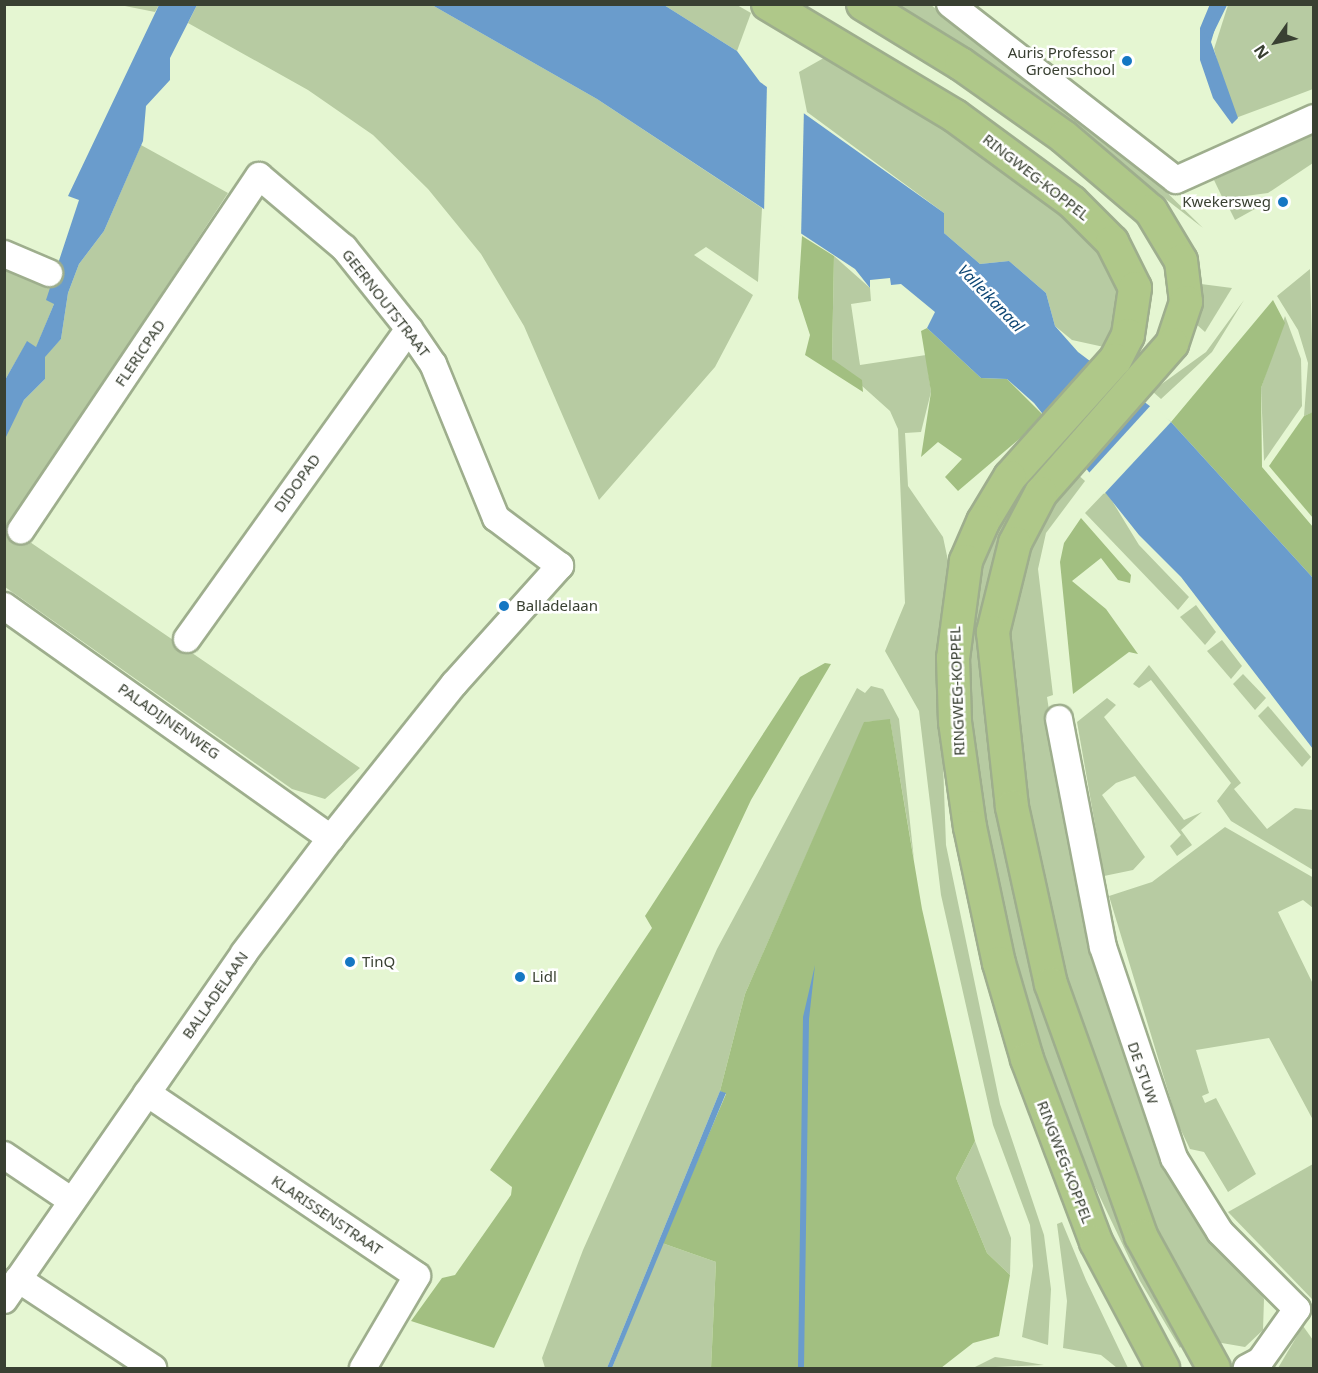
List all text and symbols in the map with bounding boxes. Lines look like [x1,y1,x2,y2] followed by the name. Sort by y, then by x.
[1246,12,1306,72] north arrow
[1248,41,1274,64] text: N
[1008,43,1115,78] place label: Auris Professor Groenschool
[1120,54,1134,68] marker: Auris Professor Groenschool
[979,130,1093,224] street label: RINGWEG-KOPPEL
[1182,193,1271,211] place label: Kwekersweg
[1276,195,1290,209] marker: Kwekersweg
[338,246,434,360] street label: GEERNOUTSTRAAT
[954,260,1028,336] water label: Valleikanaal
[111,316,169,390] street label: FLERICPAD
[270,450,324,516] street label: DIDOPAD
[516,597,598,615] place label: Balladelaan
[497,599,511,613] marker: Balladelaan
[946,626,968,756] street label: RINGWEG-KOPPEL
[115,679,223,763] street label: PALADIJNENWEG
[178,948,252,1042] street label: BALLADELAAN
[362,953,395,971] place label: TinQ
[343,955,357,969] marker: TinQ
[532,968,557,986] place label: Lidl
[513,970,527,984] marker: Lidl
[1124,1039,1162,1107] street label: DE STUW
[1033,1098,1097,1226] street label: RINGWEG-KOPPEL
[268,1171,386,1259] street label: KLARISSENSTRAAT

